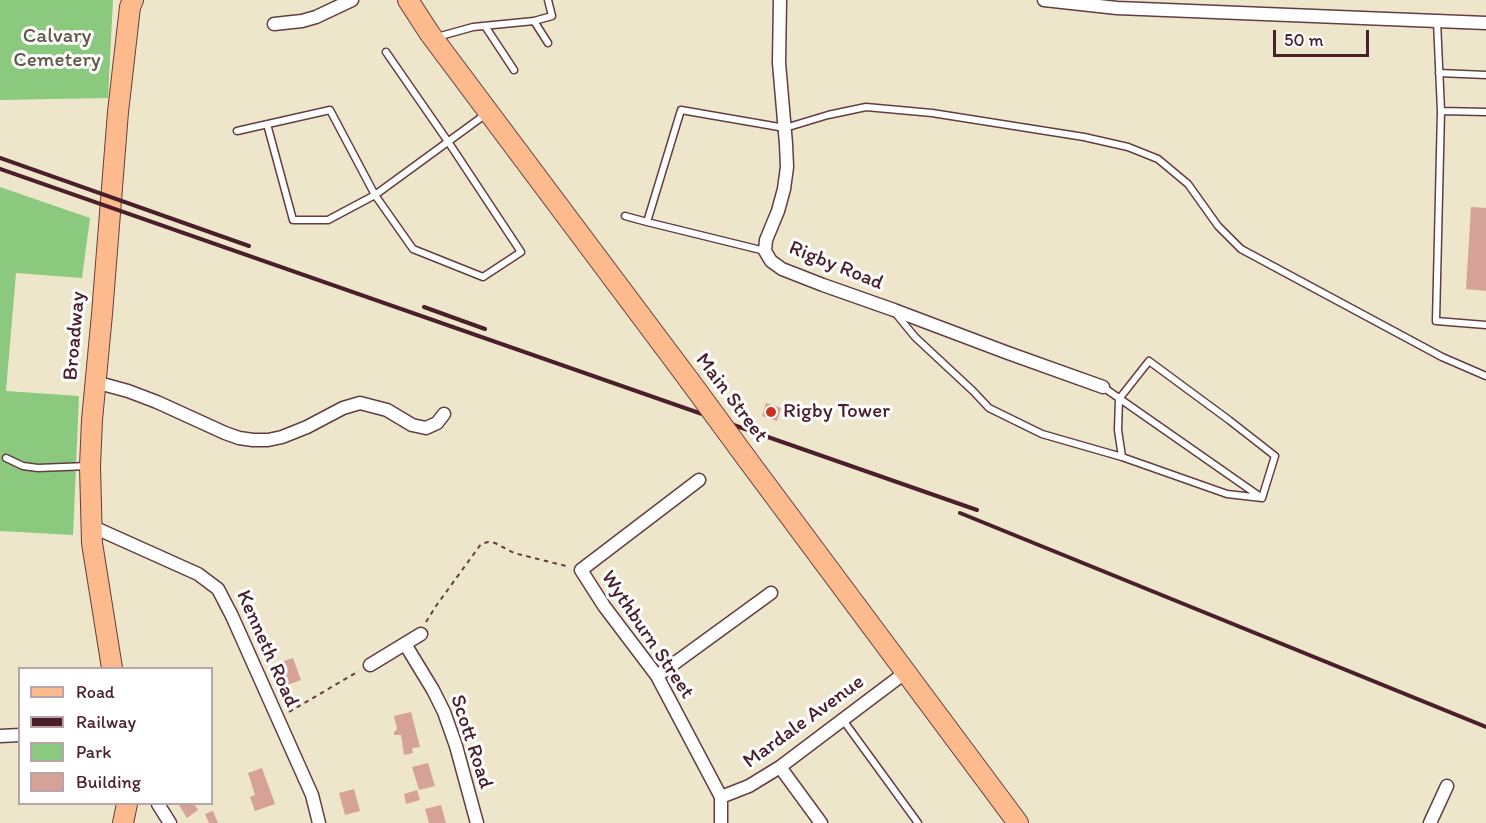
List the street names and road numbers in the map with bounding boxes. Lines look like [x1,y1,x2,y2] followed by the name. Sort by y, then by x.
[785,236,887,296] street label: Rigby Road
[59,290,91,382] street label: Broadway
[689,349,773,447] street label: Main Street
[595,566,699,704] street label: Wythburn Street
[230,587,304,711] street label: Kenneth Road
[738,670,870,774] street label: Mardale Avenue
[444,692,498,792] street label: Scott Road

